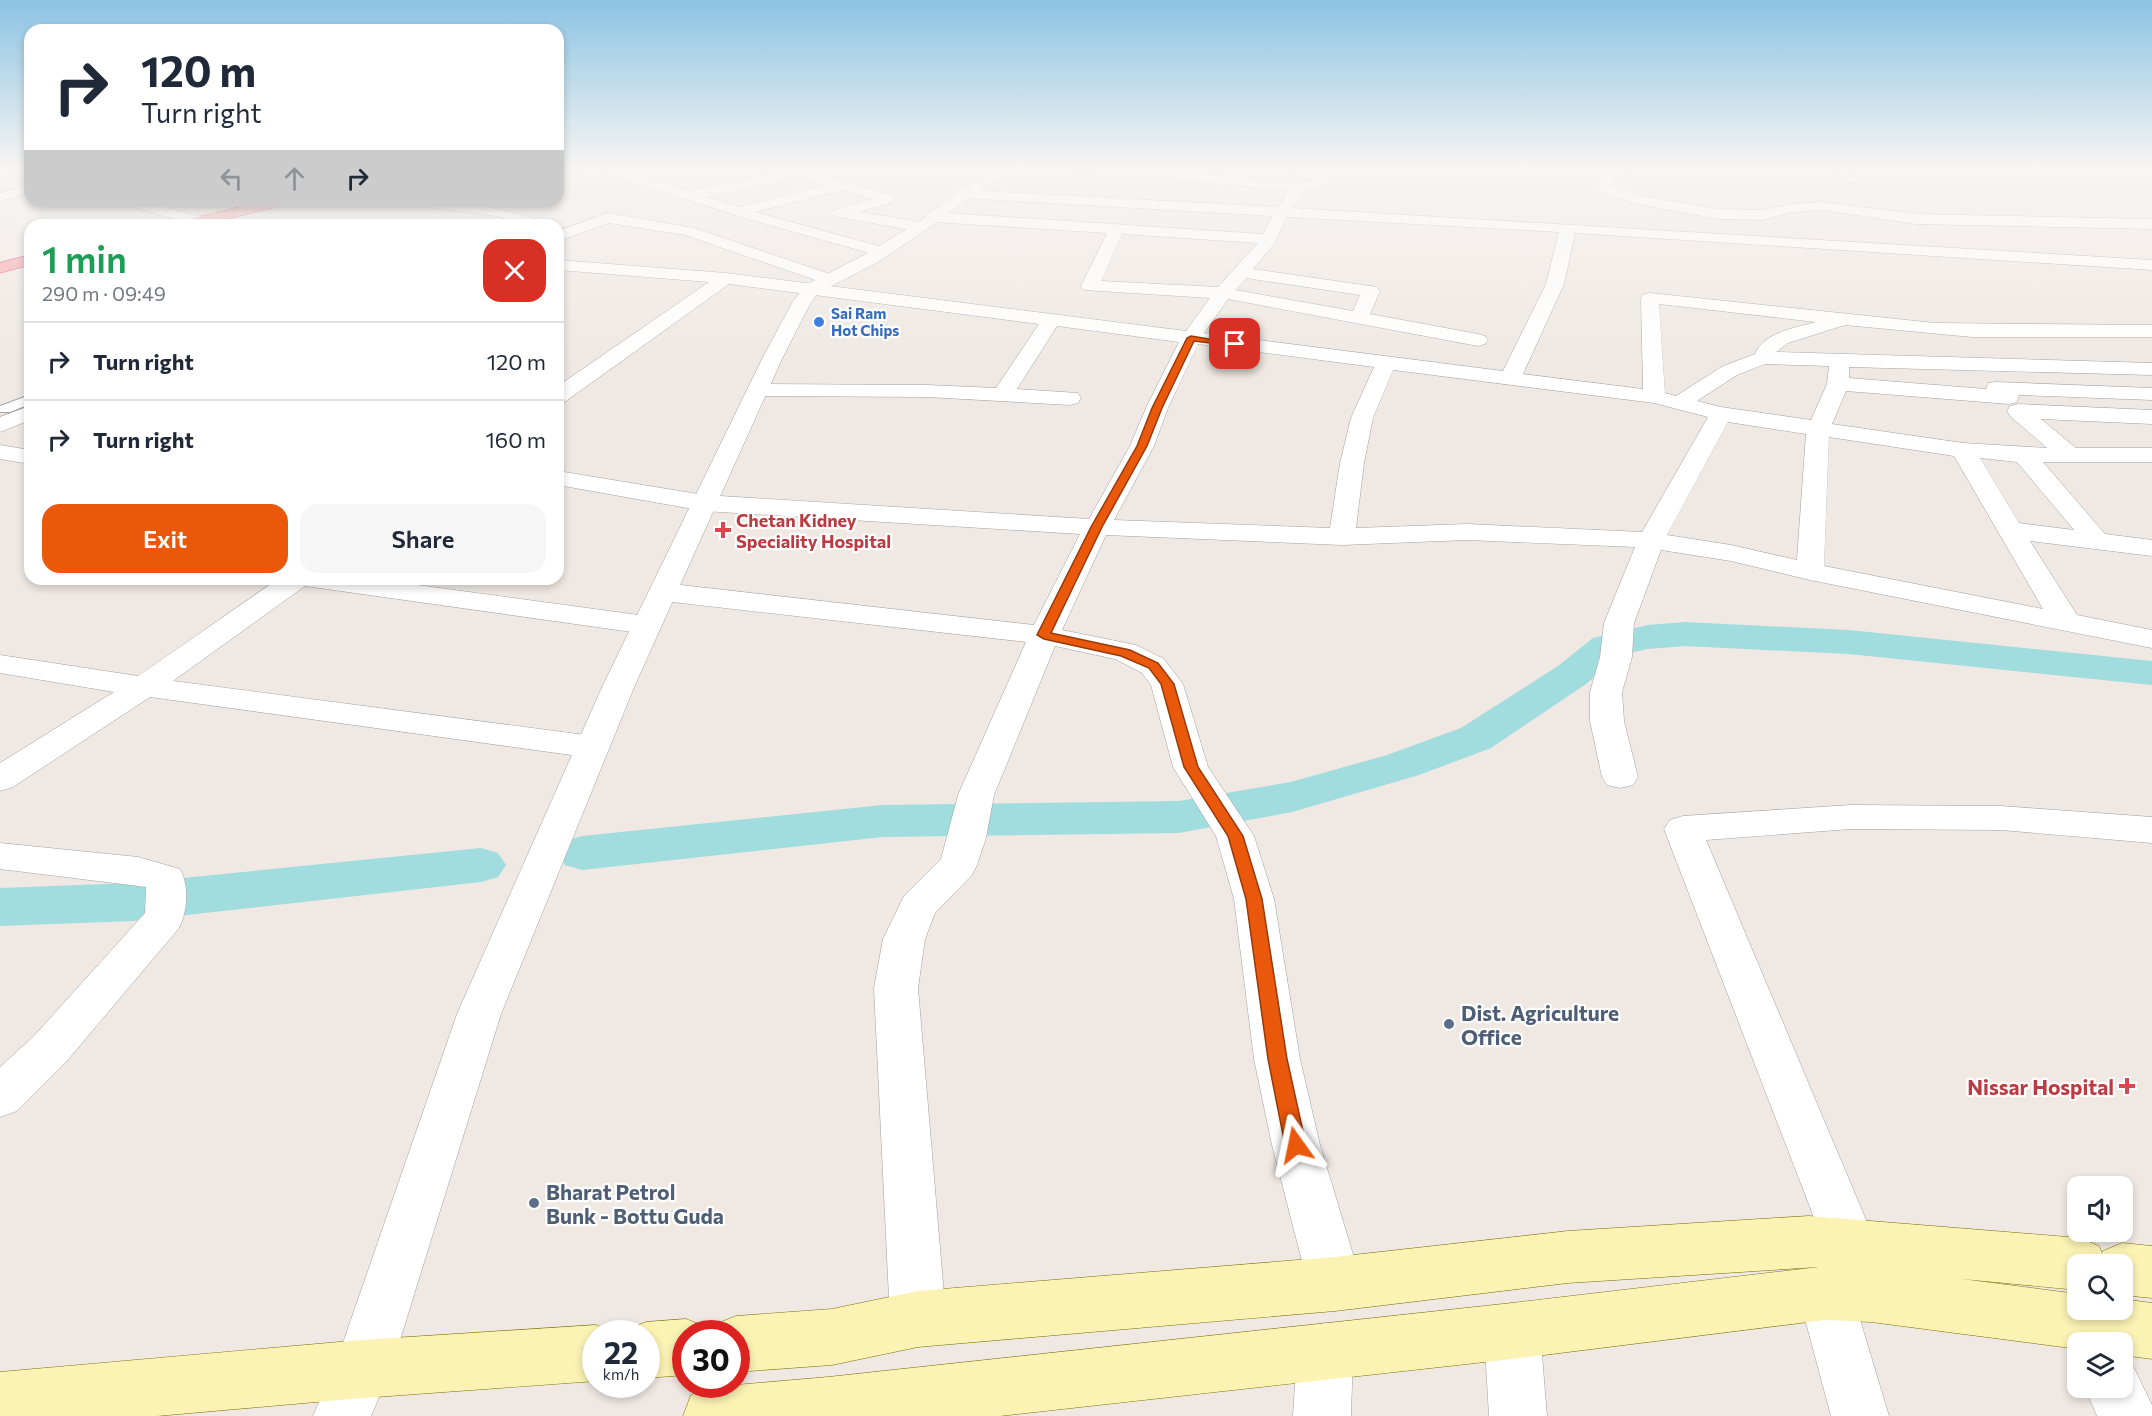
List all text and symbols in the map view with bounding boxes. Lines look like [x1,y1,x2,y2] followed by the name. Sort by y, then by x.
[141,44,256,96] text: 120 m
[42,48,120,126] icon: right
[141,96,261,129] text: Turn right
[215,162,248,195] icon: left
[278,162,311,195] icon: ahead
[341,162,374,195] icon: right
[42,236,127,280] text: 1 min
[483,239,546,302] button: close
[42,281,166,305] text: 290 m · 09:49
[831,304,899,339] place label: Sai Ram Hot Chips
[812,315,826,329] marker: Sai Ram Hot Chips
[1209,318,1260,369] pin
[1218,327,1251,360] icon: arrive
[42,345,75,378] icon: right
[93,348,194,375] text: Turn right
[487,348,546,375] text: 120 m
[42,423,75,456] icon: right
[93,426,194,453] text: Turn right
[485,426,546,453] text: 160 m
[42,504,288,573] button: Exit
[300,504,546,573] button: Share
[736,509,891,552] place label: Chetan Kidney Speciality Hospital
[714,521,732,539] marker: Chetan Kidney Speciality Hospital
[1461,1000,1619,1049] place label: Dist. Agriculture Office
[1442,1017,1456,1031] marker: Dist. Agriculture Office
[1967,1074,2114,1099] place label: Nissar Hospital
[2118,1077,2136,1095] marker: Nissar Hospital
[1264,1113,1328,1177] position arrow
[2067,1176,2133,1398] map controls
[2067,1176,2133,1242] button: sound
[546,1179,724,1228] place label: Bharat Petrol Bunk - Bottu Guda
[527,1196,541,1210] marker: Bharat Petrol Bunk - Bottu Guda
[2067,1254,2133,1320] button: search
[672,1320,750,1398] speed limit sign: 30
[2067,1332,2133,1398] button: layers
[604,1333,638,1370] text: 22
[603,1365,639,1383] text: km/h

